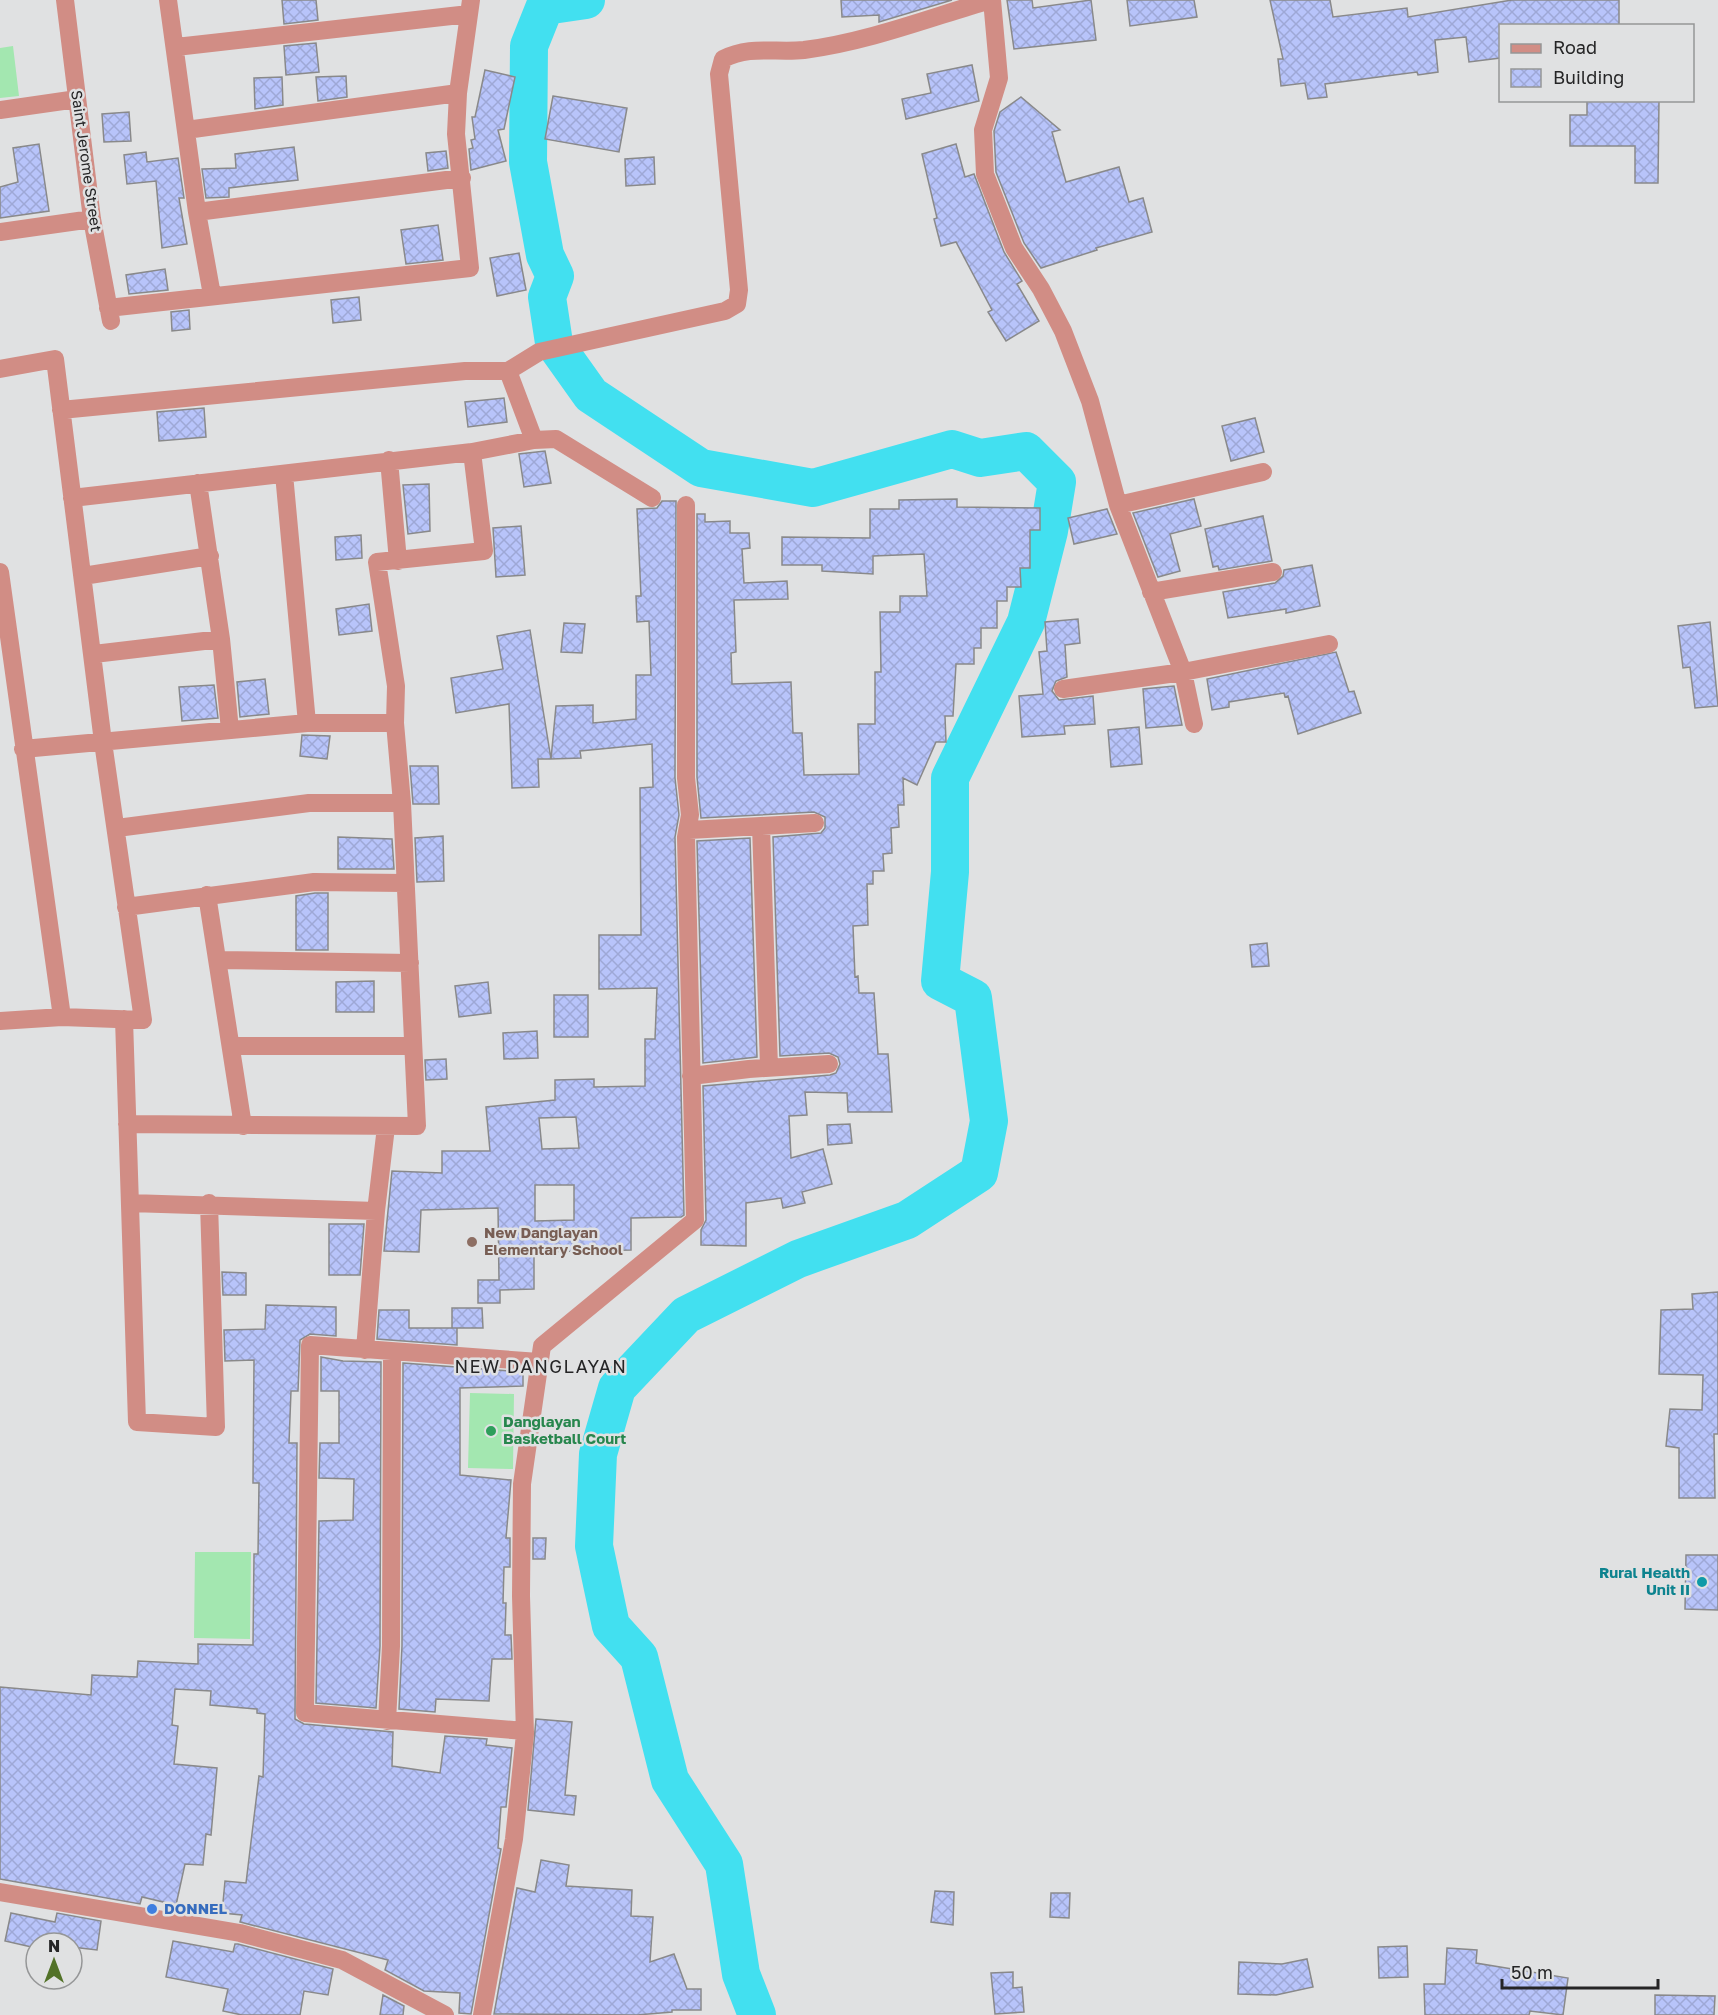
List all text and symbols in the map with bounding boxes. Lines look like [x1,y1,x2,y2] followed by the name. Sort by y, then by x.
[1499,24,1694,102] legend
[1553,36,1597,58] text: Road
[1553,66,1624,88] text: Building
[68,89,106,233] street label: Saint Jerome Street
[484,1223,623,1258] place label: New Danglayan Elementary School
[465,1235,479,1249] marker: New Danglayan Elementary School
[454,1355,628,1377] district label: NEW DANGLAYAN
[503,1412,626,1447] place label: Danglayan Basketball Court
[484,1424,498,1438] marker: Danglayan Basketball Court
[1599,1563,1690,1598] place label: Rural Health Unit II
[1695,1575,1709,1589] marker: Rural Health Unit II
[164,1899,227,1917] place label: DONNEL
[145,1902,159,1916] marker: DONNEL
[24,1931,84,1991] north arrow
[48,1936,60,1956] text: N
[1502,1952,1658,1990] scale bar
[1511,1961,1553,1983] text: 50 m

